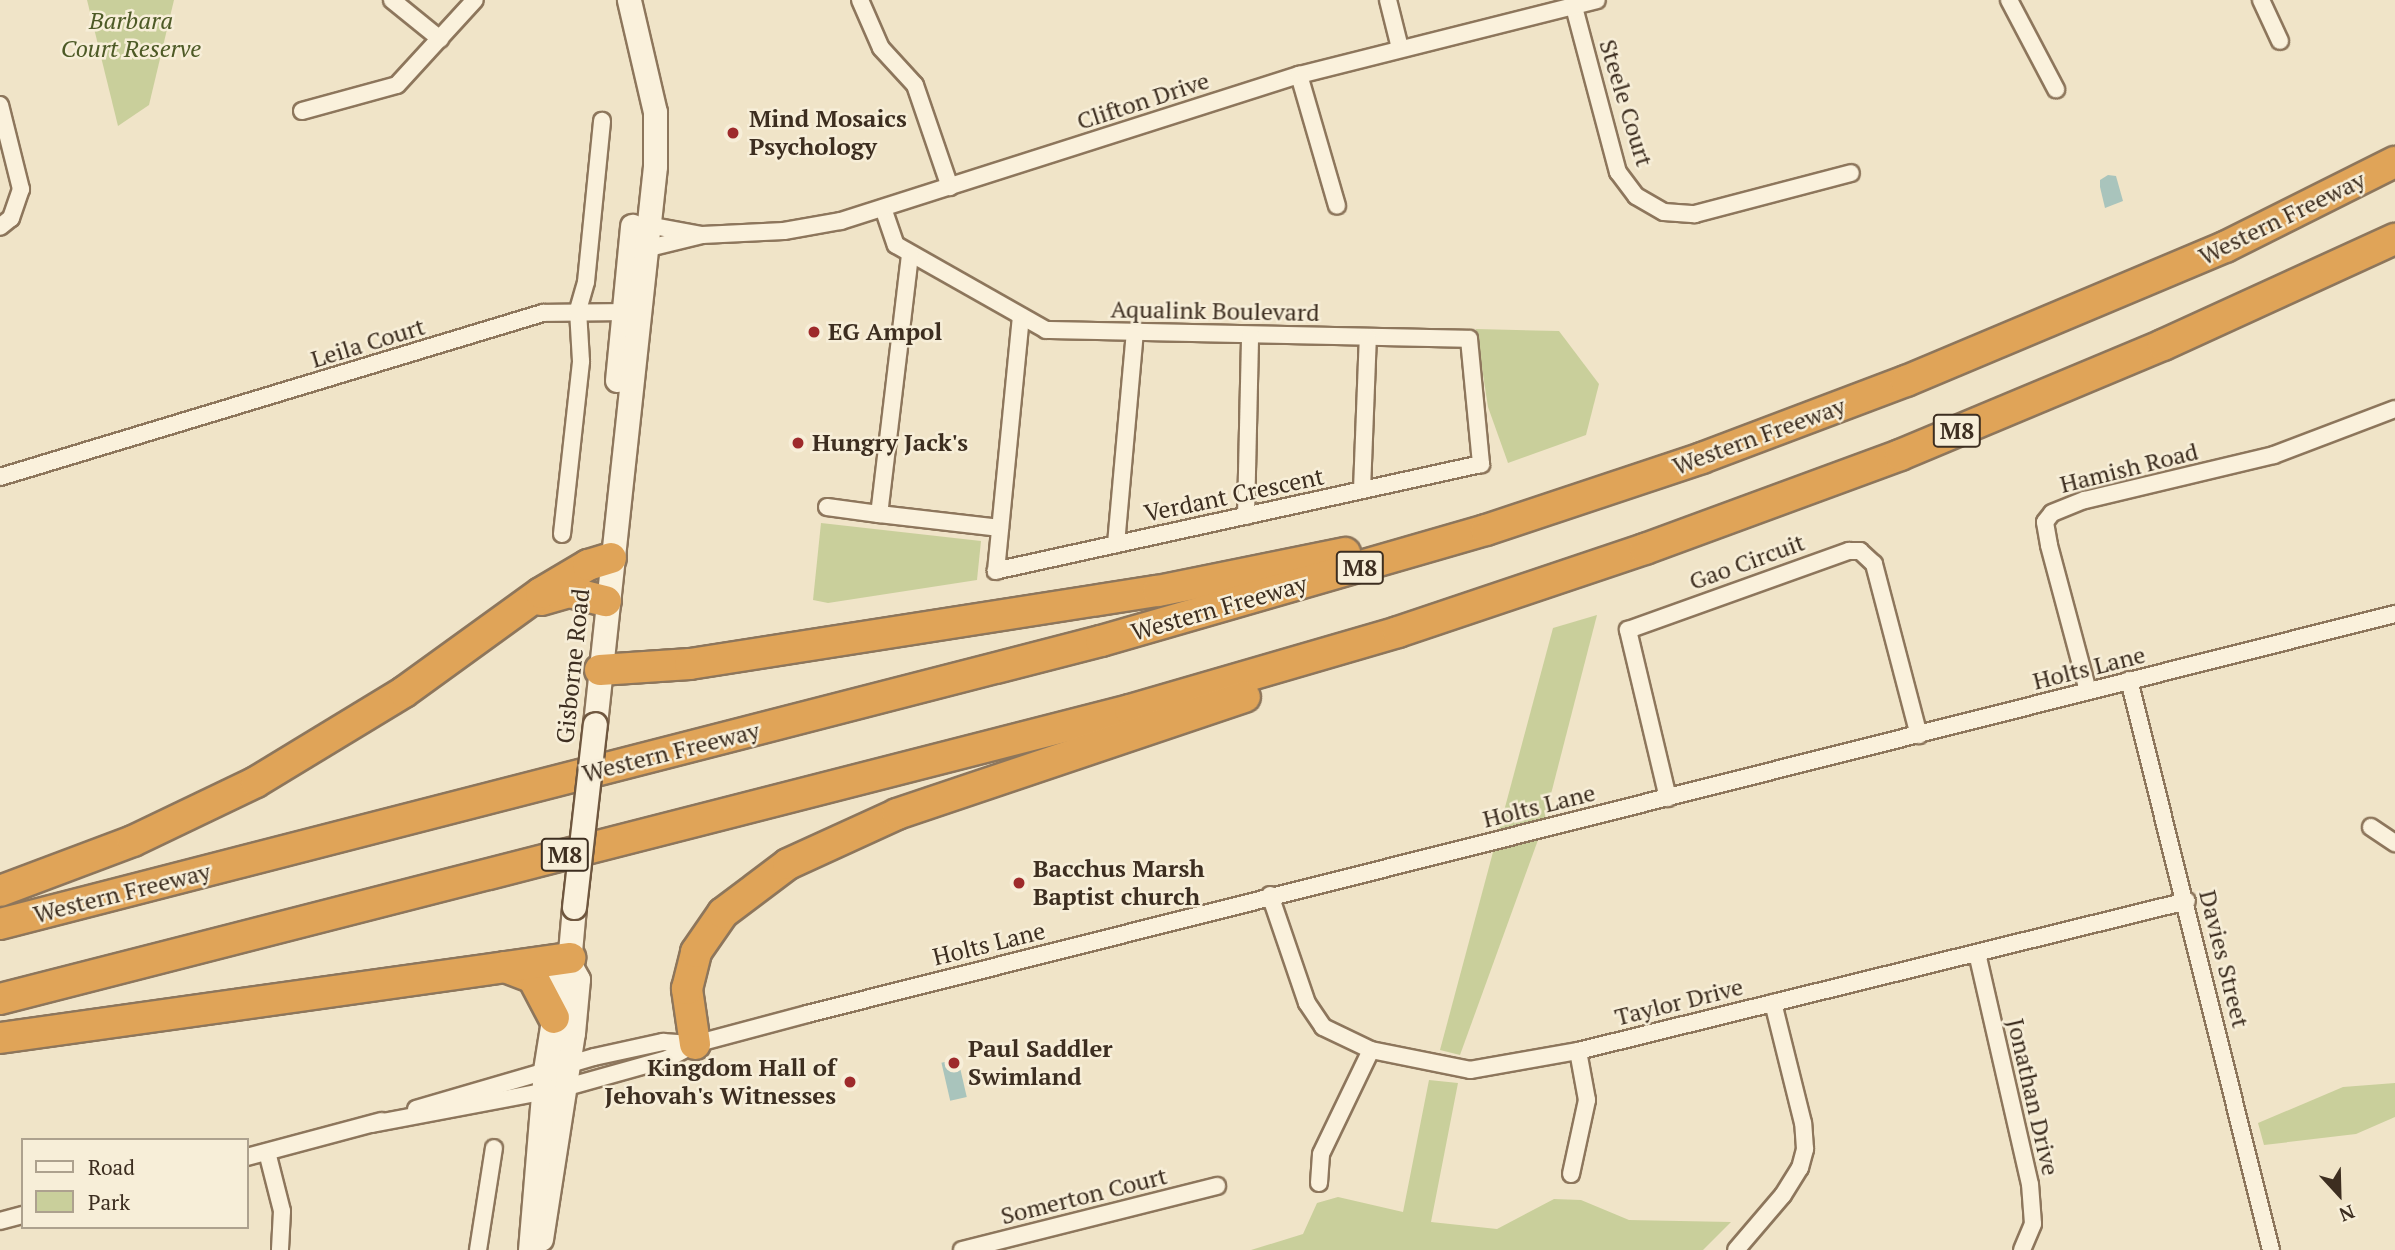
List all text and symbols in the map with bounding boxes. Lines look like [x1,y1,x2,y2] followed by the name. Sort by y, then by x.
[61,7,201,63] park label: Barbara Court Reserve
[1593,36,1659,170] street label: Steele Court
[1073,66,1213,136] street label: Clifton Drive
[749,105,907,161] place label: Mind Mosaics Psychology
[723,123,743,143] marker: Mind Mosaics Psychology
[2194,165,2370,271] street label: Western Freeway
[1110,295,1320,327] street label: Aqualink Boulevard
[308,312,428,374] street label: Leila Court
[828,318,943,346] place label: EG Ampol
[806,324,822,340] marker: EG Ampol
[1669,391,1849,481] street label: Western Freeway
[1932,412,1982,450] road number: M8
[812,429,968,457] place label: Hungry Jack's
[790,435,806,451] marker: Hungry Jack's
[2057,437,2201,499] street label: Hamish Road
[1141,462,1327,528] street label: Verdant Crescent
[1685,528,1809,596] street label: Gao Circuit
[1336,548,1384,588] road number: M8
[1128,569,1310,647] street label: Western Freeway
[551,587,595,745] street label: Gisborne Road
[2030,640,2148,696] street label: Holts Lane
[579,716,763,788] street label: Western Freeway
[1480,778,1598,834] street label: Holts Lane
[540,835,590,874] road number: M8
[1033,855,1205,911] place label: Bacchus Marsh Baptist church
[30,857,214,929] street label: Western Freeway
[1011,875,1027,891] marker: Bacchus Marsh Baptist church
[2193,887,2255,1031] street label: Davies Street
[930,916,1048,972] street label: Holts Lane
[1612,972,1746,1032] street label: Taylor Drive
[2001,1016,2065,1178] street label: Jonathan Drive
[968,1035,1113,1091] place label: Paul Saddler Swimland
[605,1054,836,1110] place label: Kingdom Hall of Jehovah's Witnesses
[946,1055,962,1071] marker: Paul Saddler Swimland
[842,1074,858,1090] marker: Kingdom Hall of Jehovah's Witnesses
[21,1138,248,1229] legend
[88,1153,135,1181] text: Road
[2304,1159,2374,1229] north arrow
[998,1161,1170,1231] street label: Somerton Court
[88,1188,130,1216] text: Park
[2336,1200,2358,1228] text: N

